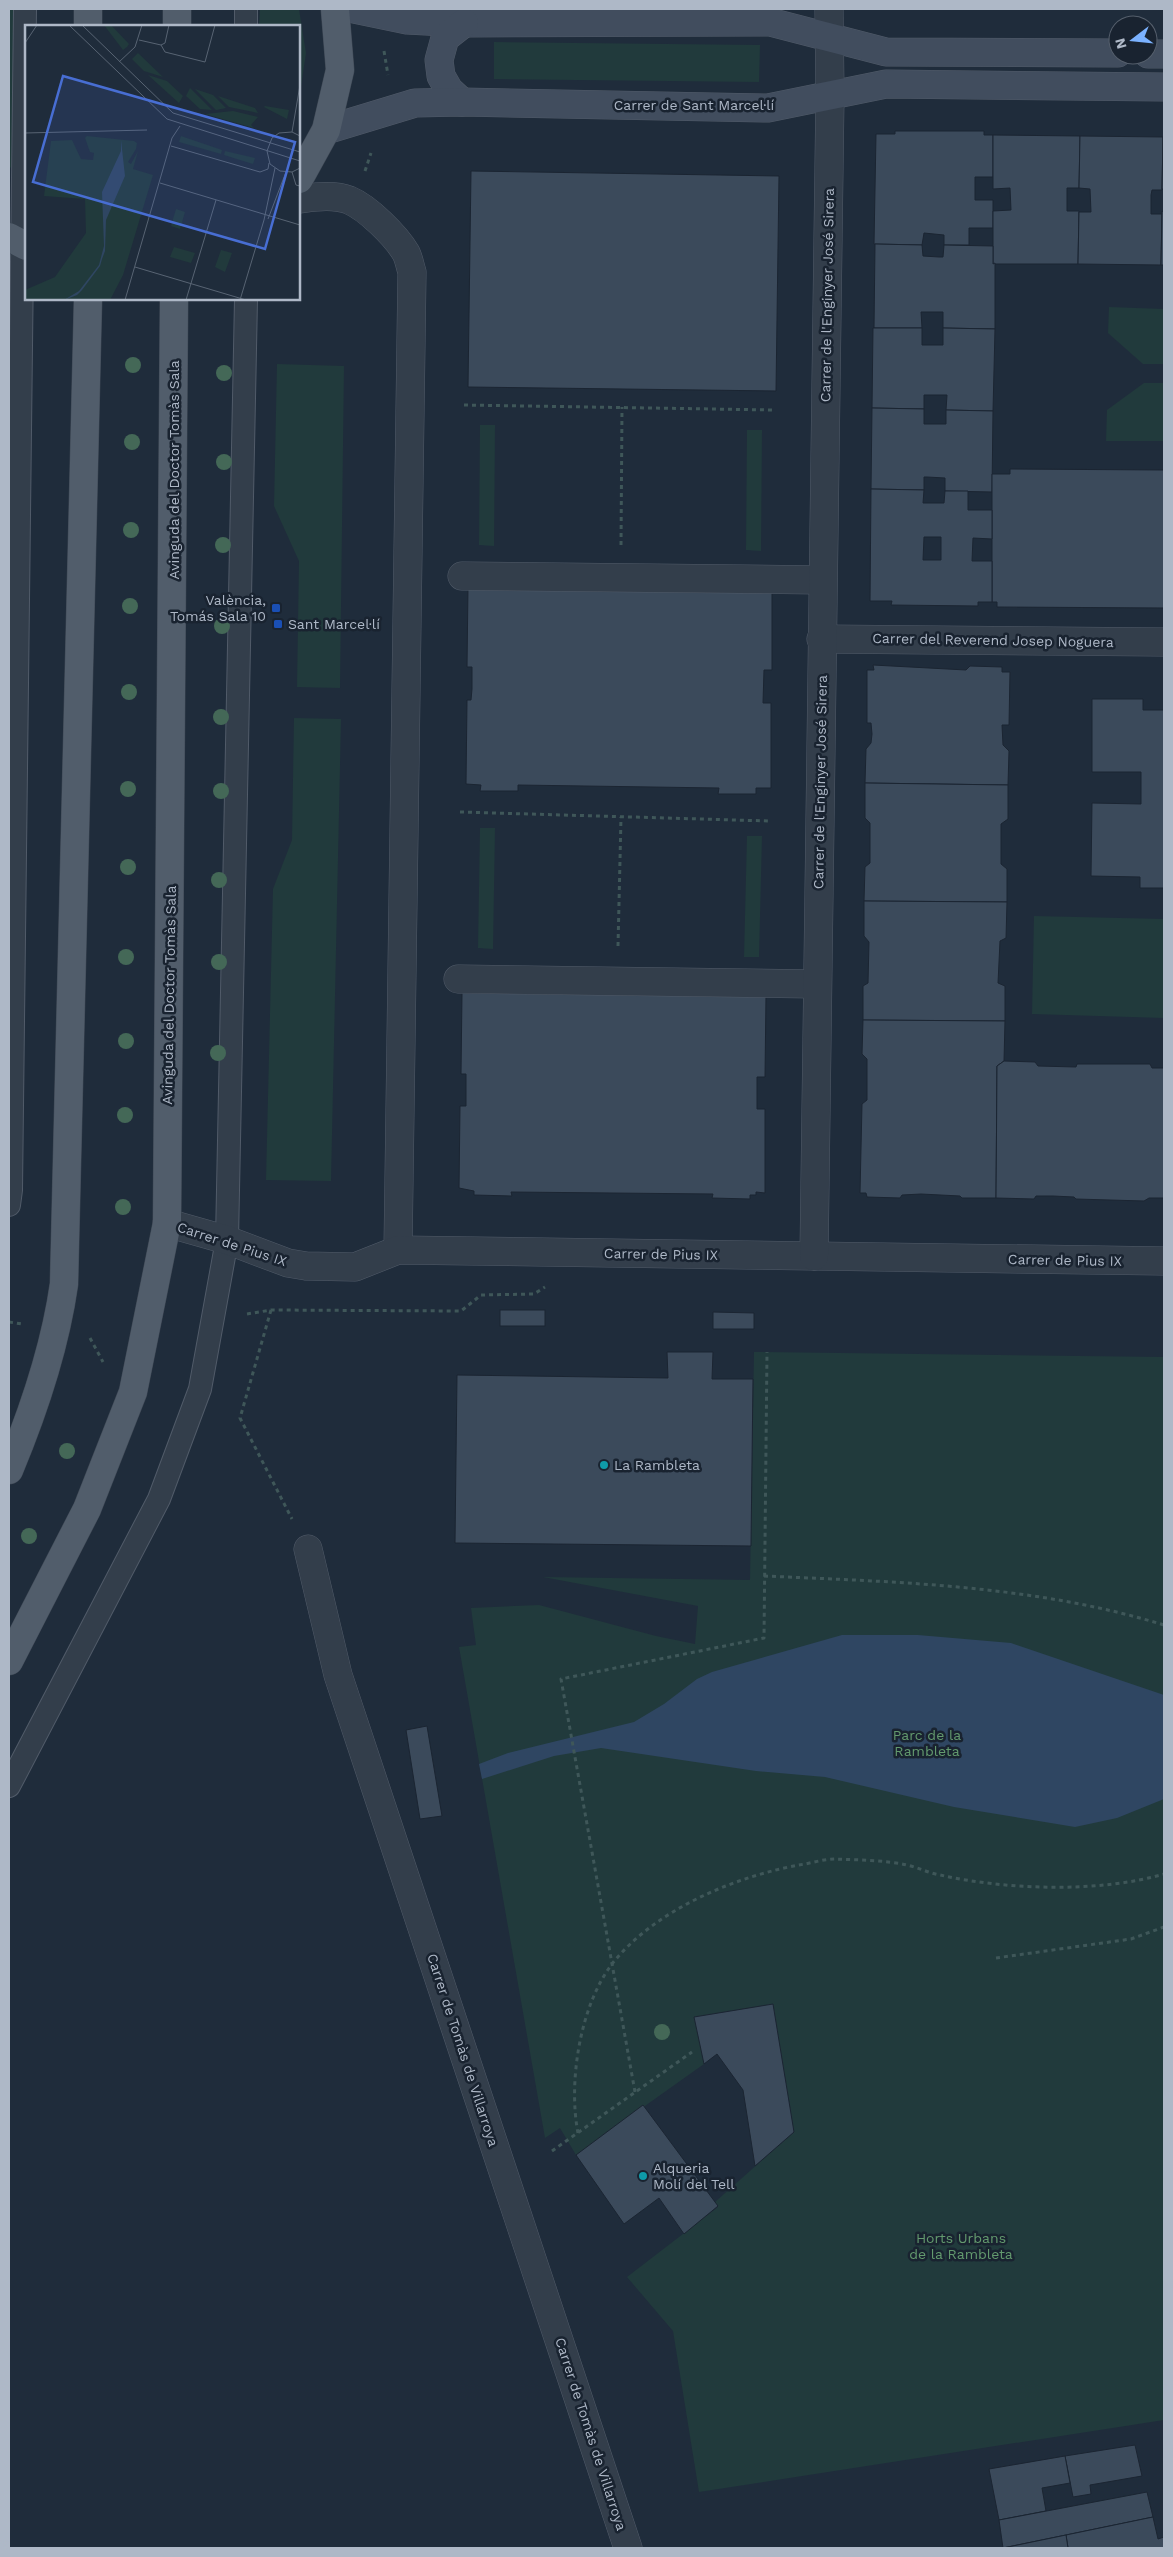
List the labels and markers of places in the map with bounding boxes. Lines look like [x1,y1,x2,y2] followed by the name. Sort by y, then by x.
[170,592,266,624] place label: València, Tomás Sala 10
[270,602,282,614] marker: València, Tomás Sala 10
[288,616,380,632] place label: Sant Marcel·lí
[272,618,284,630] marker: Sant Marcel·lí
[614,1457,700,1473] place label: La Rambleta
[598,1459,610,1471] marker: La Rambleta
[653,2160,735,2192] place label: Alqueria Molí del Tell
[637,2170,649,2182] marker: Alqueria Molí del Tell

